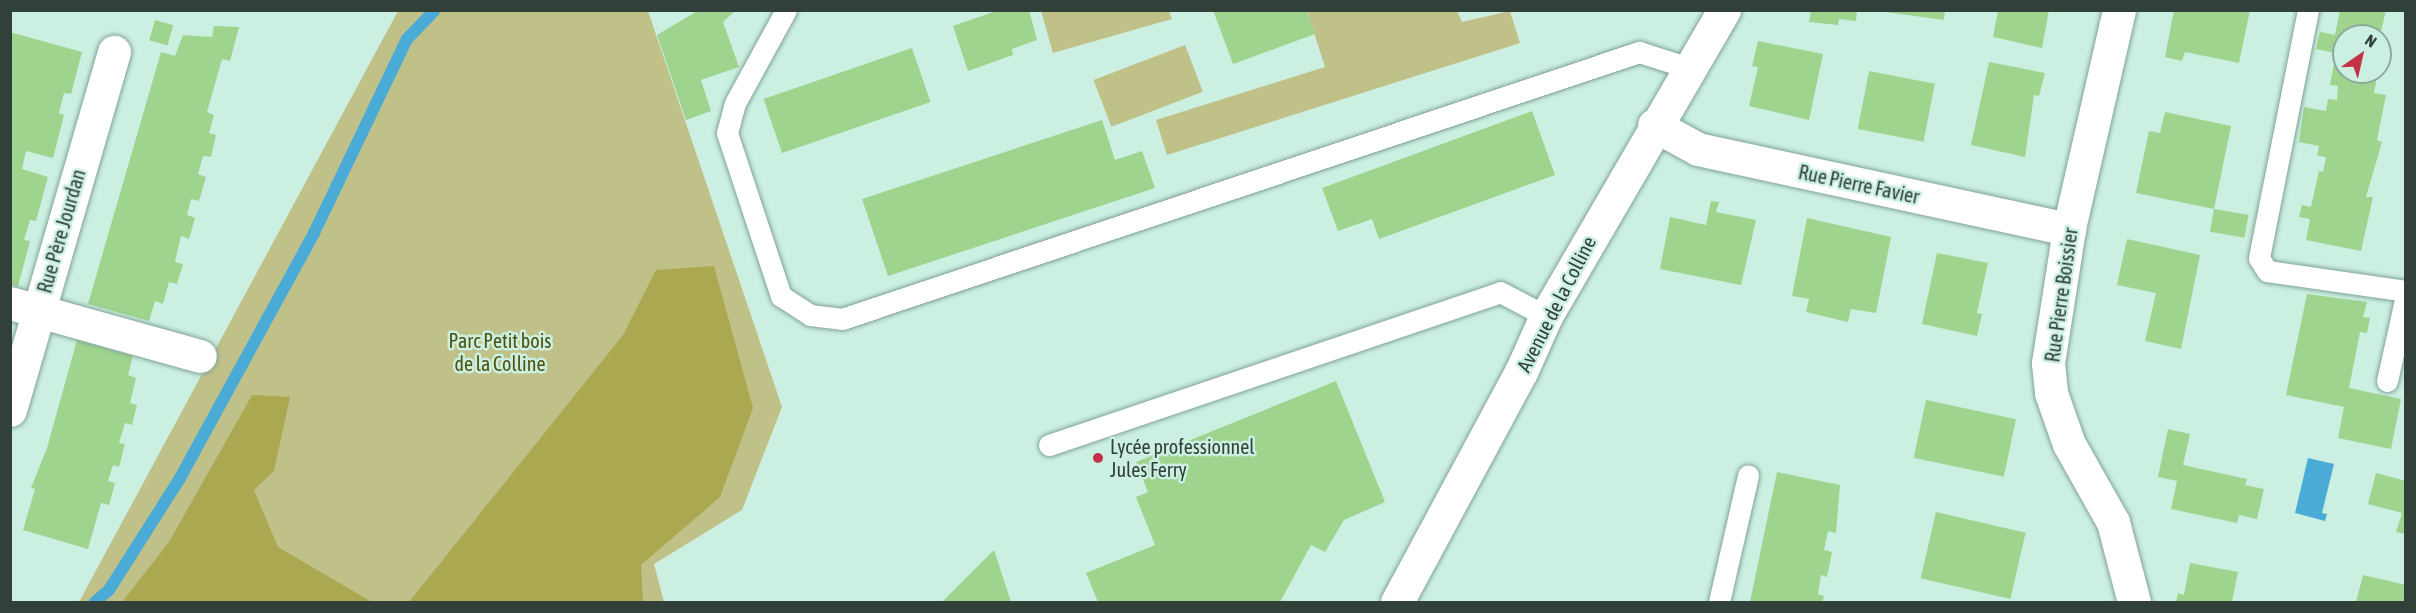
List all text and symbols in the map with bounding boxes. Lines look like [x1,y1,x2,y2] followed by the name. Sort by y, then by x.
[2332,24,2392,84] north arrow
[2362,31,2380,51] text: N
[1796,159,1922,209] street label: Rue Pierre Favier
[32,166,90,296] street label: Rue Père Jourdan
[2040,226,2082,364] street label: Rue Pierre Boissier
[1511,232,1601,376] street label: Avenue de la Colline
[449,329,551,376] park label: Parc Petit bois de la Colline
[1110,434,1255,481] place label: Lycée professionnel Jules Ferry
[1091,451,1105,465] marker: Lycée professionnel Jules Ferry

